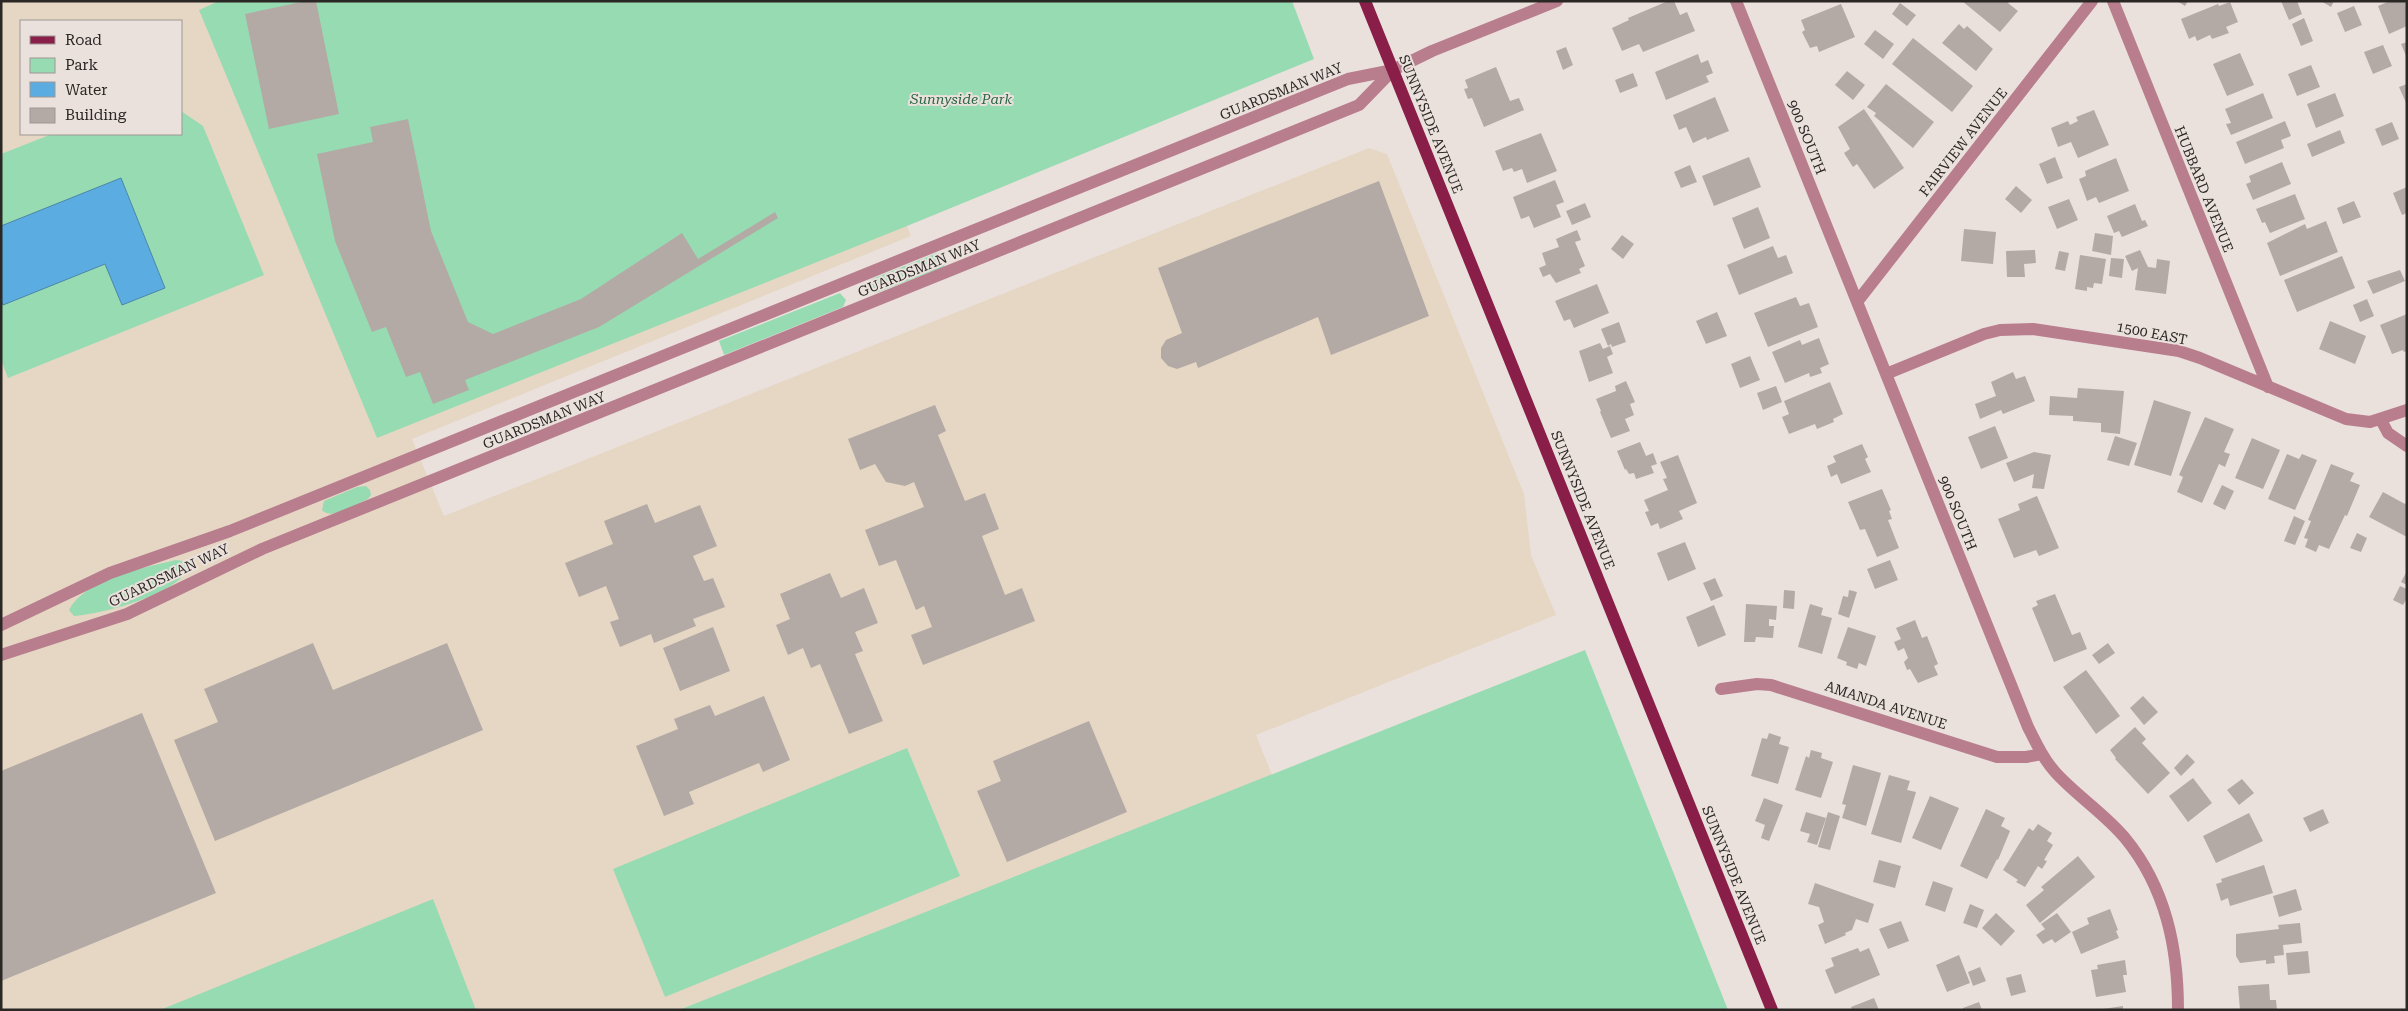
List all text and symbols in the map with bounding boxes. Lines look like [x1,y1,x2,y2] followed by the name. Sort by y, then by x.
[20,20,182,135] legend
[65,31,102,49] text: Road
[1396,52,1466,196] street label: SUNNYSIDE AVENUE
[65,56,99,74] text: Park
[1217,59,1345,123] street label: GUARDSMAN WAY
[65,81,107,99] text: Water
[1916,85,2010,199] street label: FAIRVIEW AVENUE
[909,91,1012,107] park label: Sunnyside Park
[1785,97,1829,177] street label: 900 SOUTH
[65,106,127,124] text: Building
[2171,124,2237,254] street label: HUBBARD AVENUE
[855,236,983,300] street label: GUARDSMAN WAY
[2115,318,2189,348] street label: 1500 EAST
[480,388,608,452] street label: GUARDSMAN WAY
[1548,428,1618,572] street label: SUNNYSIDE AVENUE
[1936,473,1980,553] street label: 900 SOUTH
[106,540,232,610] street label: GUARDSMAN WAY
[1823,678,1949,732] street label: AMANDA AVENUE
[1699,803,1769,947] street label: SUNNYSIDE AVENUE

